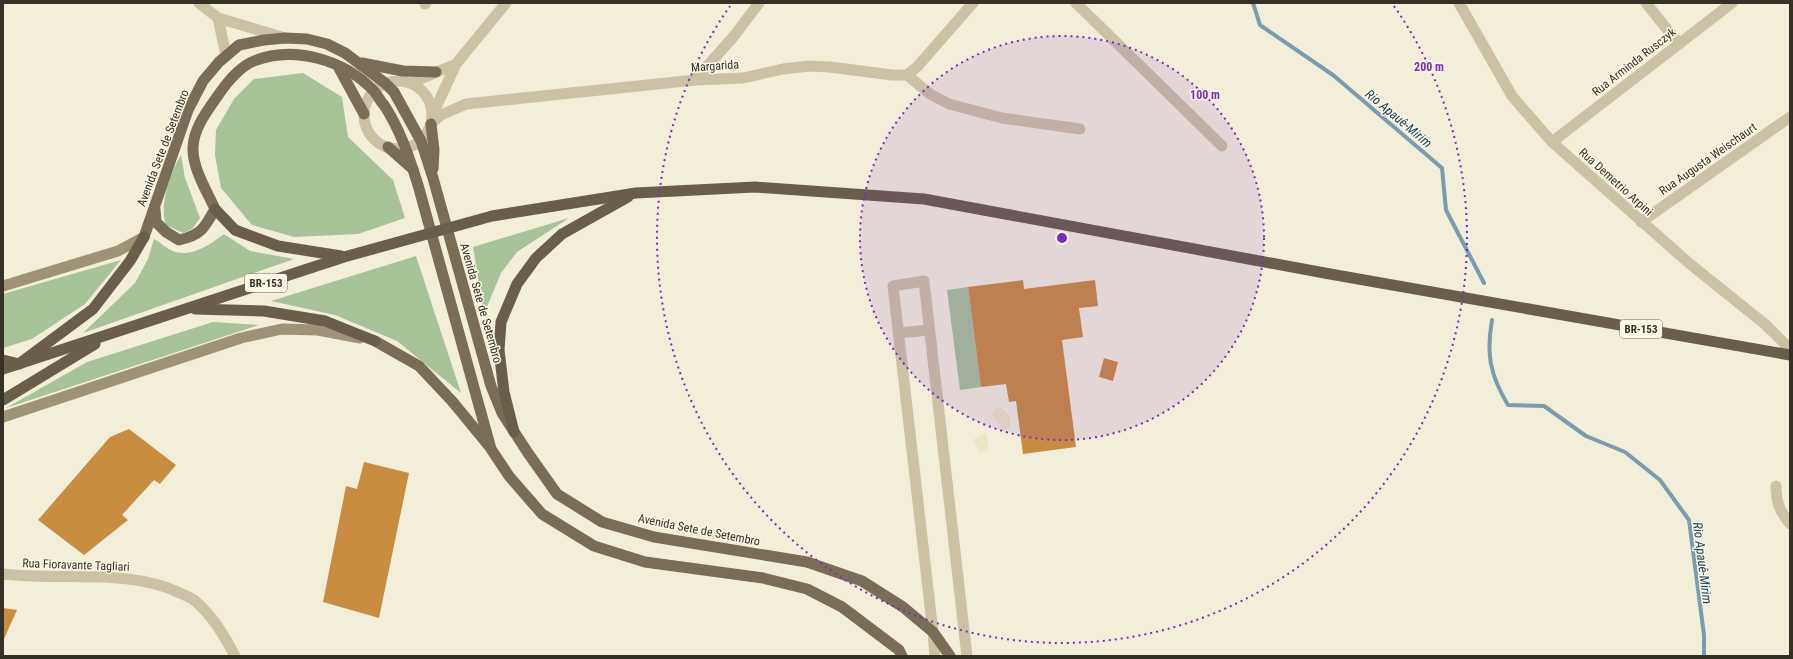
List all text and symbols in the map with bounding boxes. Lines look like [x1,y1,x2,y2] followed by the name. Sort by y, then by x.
[1589,25,1679,99] street label: Rua Arminda Rusczyk
[691,57,740,75] street label: Margarida
[1414,60,1444,74] text: 200 m
[1362,86,1435,151] water label: Rio Apauê-Mirim
[134,88,192,208] street label: Avenida Sete de Setembro
[1190,88,1220,102] text: 100 m
[1657,120,1760,198] street label: Rua Augusta Weischaurt
[1576,145,1656,219] street label: Rua Demetrio Arpini
[1055,231,1069,245] centre of rings
[457,241,505,365] street label: Avenida Sete de Setembro
[245,274,287,292] road number: BR-153
[1620,320,1662,338] road number: BR-153
[637,511,761,549] street label: Avenida Sete de Setembro
[1690,521,1715,605] water label: Rio Apauê-Mirim
[22,556,130,574] street label: Rua Fioravante Tagliari

